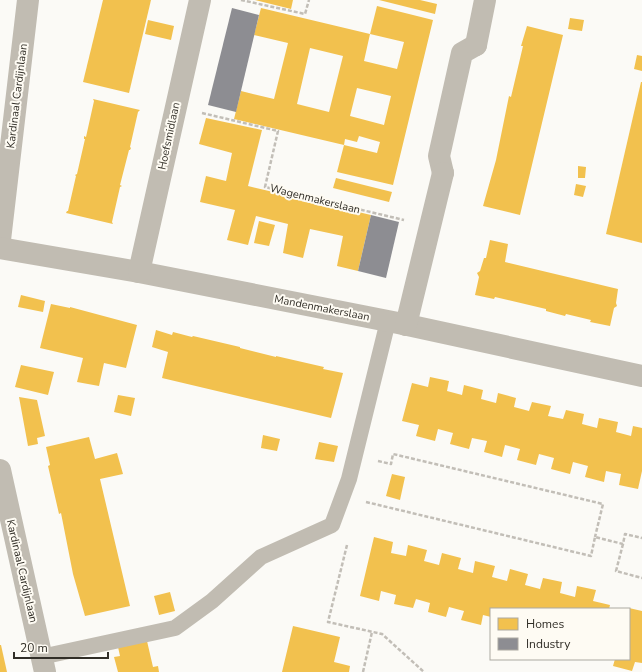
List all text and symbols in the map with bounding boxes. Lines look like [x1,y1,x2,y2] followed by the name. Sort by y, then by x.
[3,43,31,149] street label: Kardinaal Cardijnlaan
[155,101,183,171] street label: Hoefsmidlaan
[268,181,362,217] street label: Wagenmakerslaan
[273,291,371,325] street label: Mandenmakerslaan
[3,518,41,624] street label: Kardinaal Cardijnlaan
[490,608,630,660] legend
[526,616,564,632] text: Homes
[14,634,108,660] scale bar
[526,636,571,652] text: Industry
[20,640,48,656] text: 20 m

